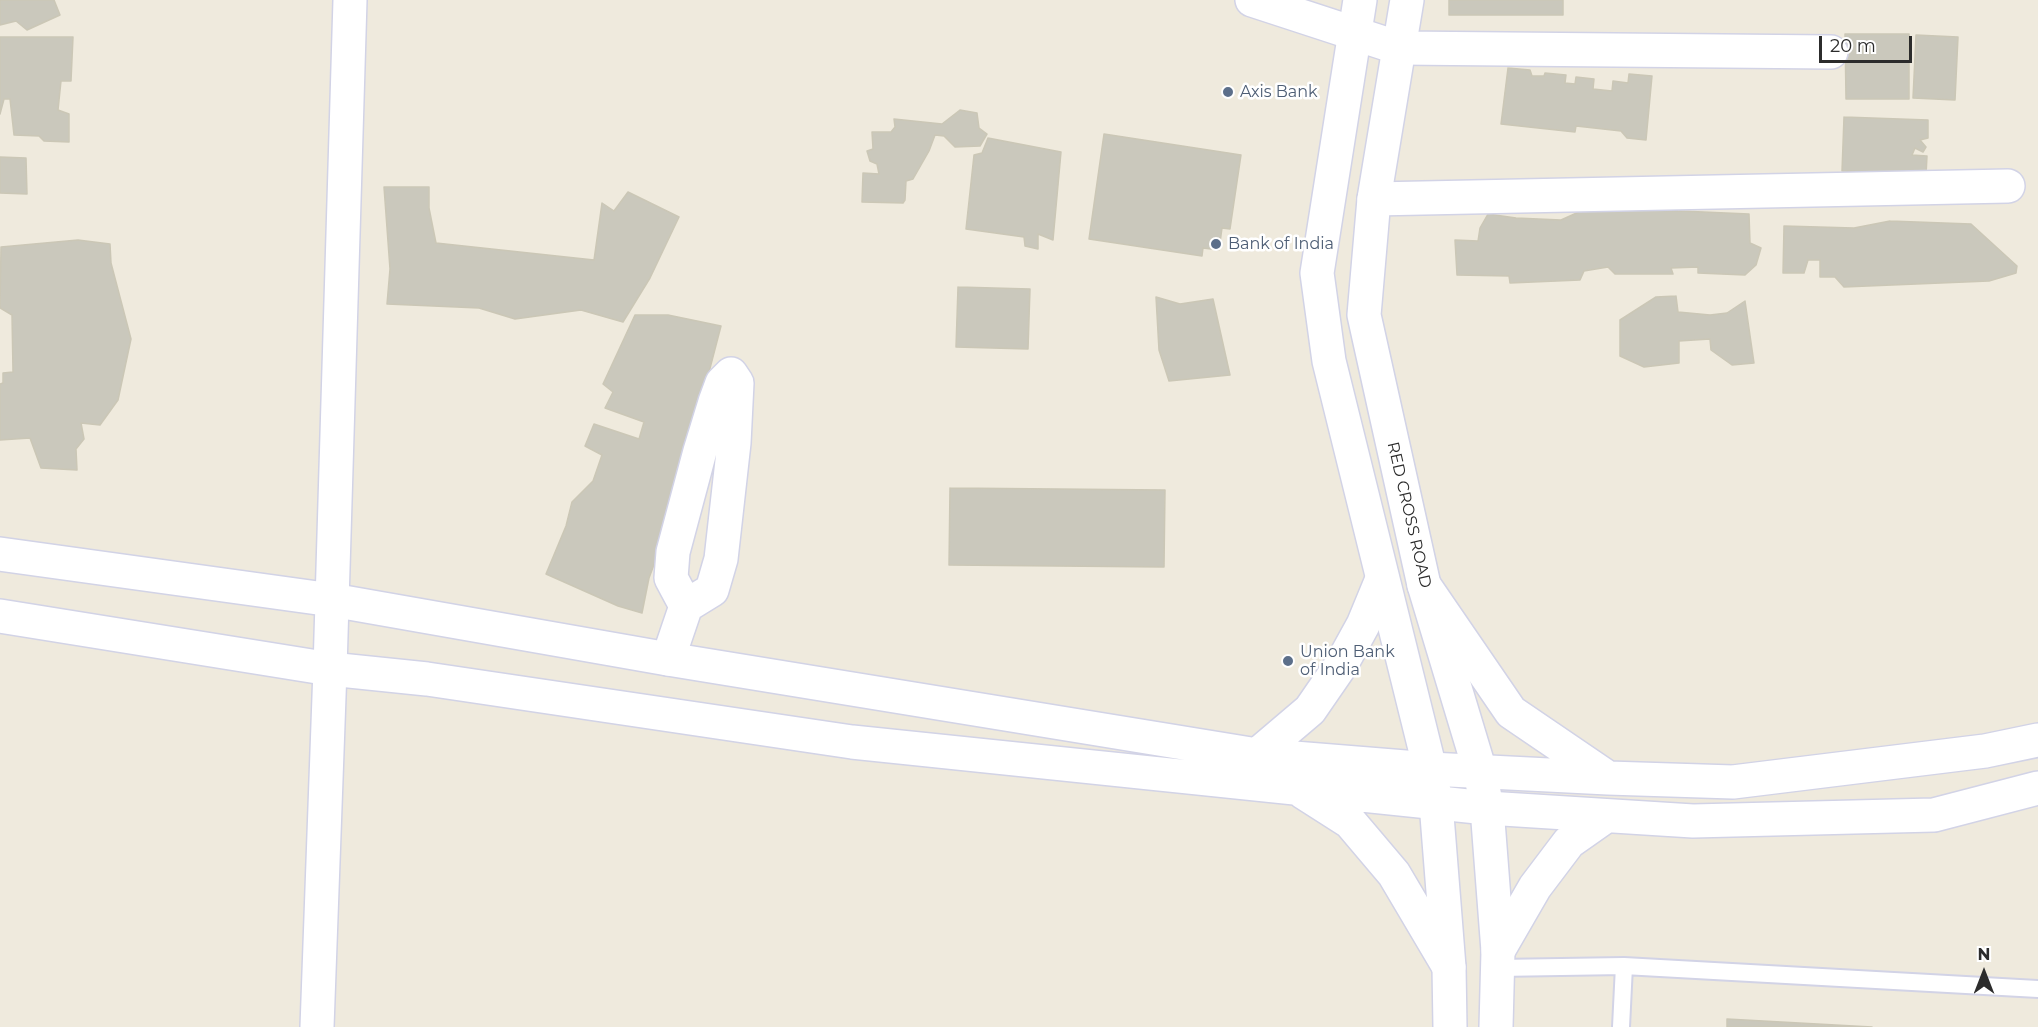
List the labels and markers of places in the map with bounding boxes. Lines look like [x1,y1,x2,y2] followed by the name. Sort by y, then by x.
[1240,82,1318,102] place label: Axis Bank
[1221,85,1235,99] marker: Axis Bank
[1228,234,1334,254] place label: Bank of India
[1209,237,1223,251] marker: Bank of India
[1300,642,1395,680] place label: Union Bank of India
[1281,654,1295,668] marker: Union Bank of India

